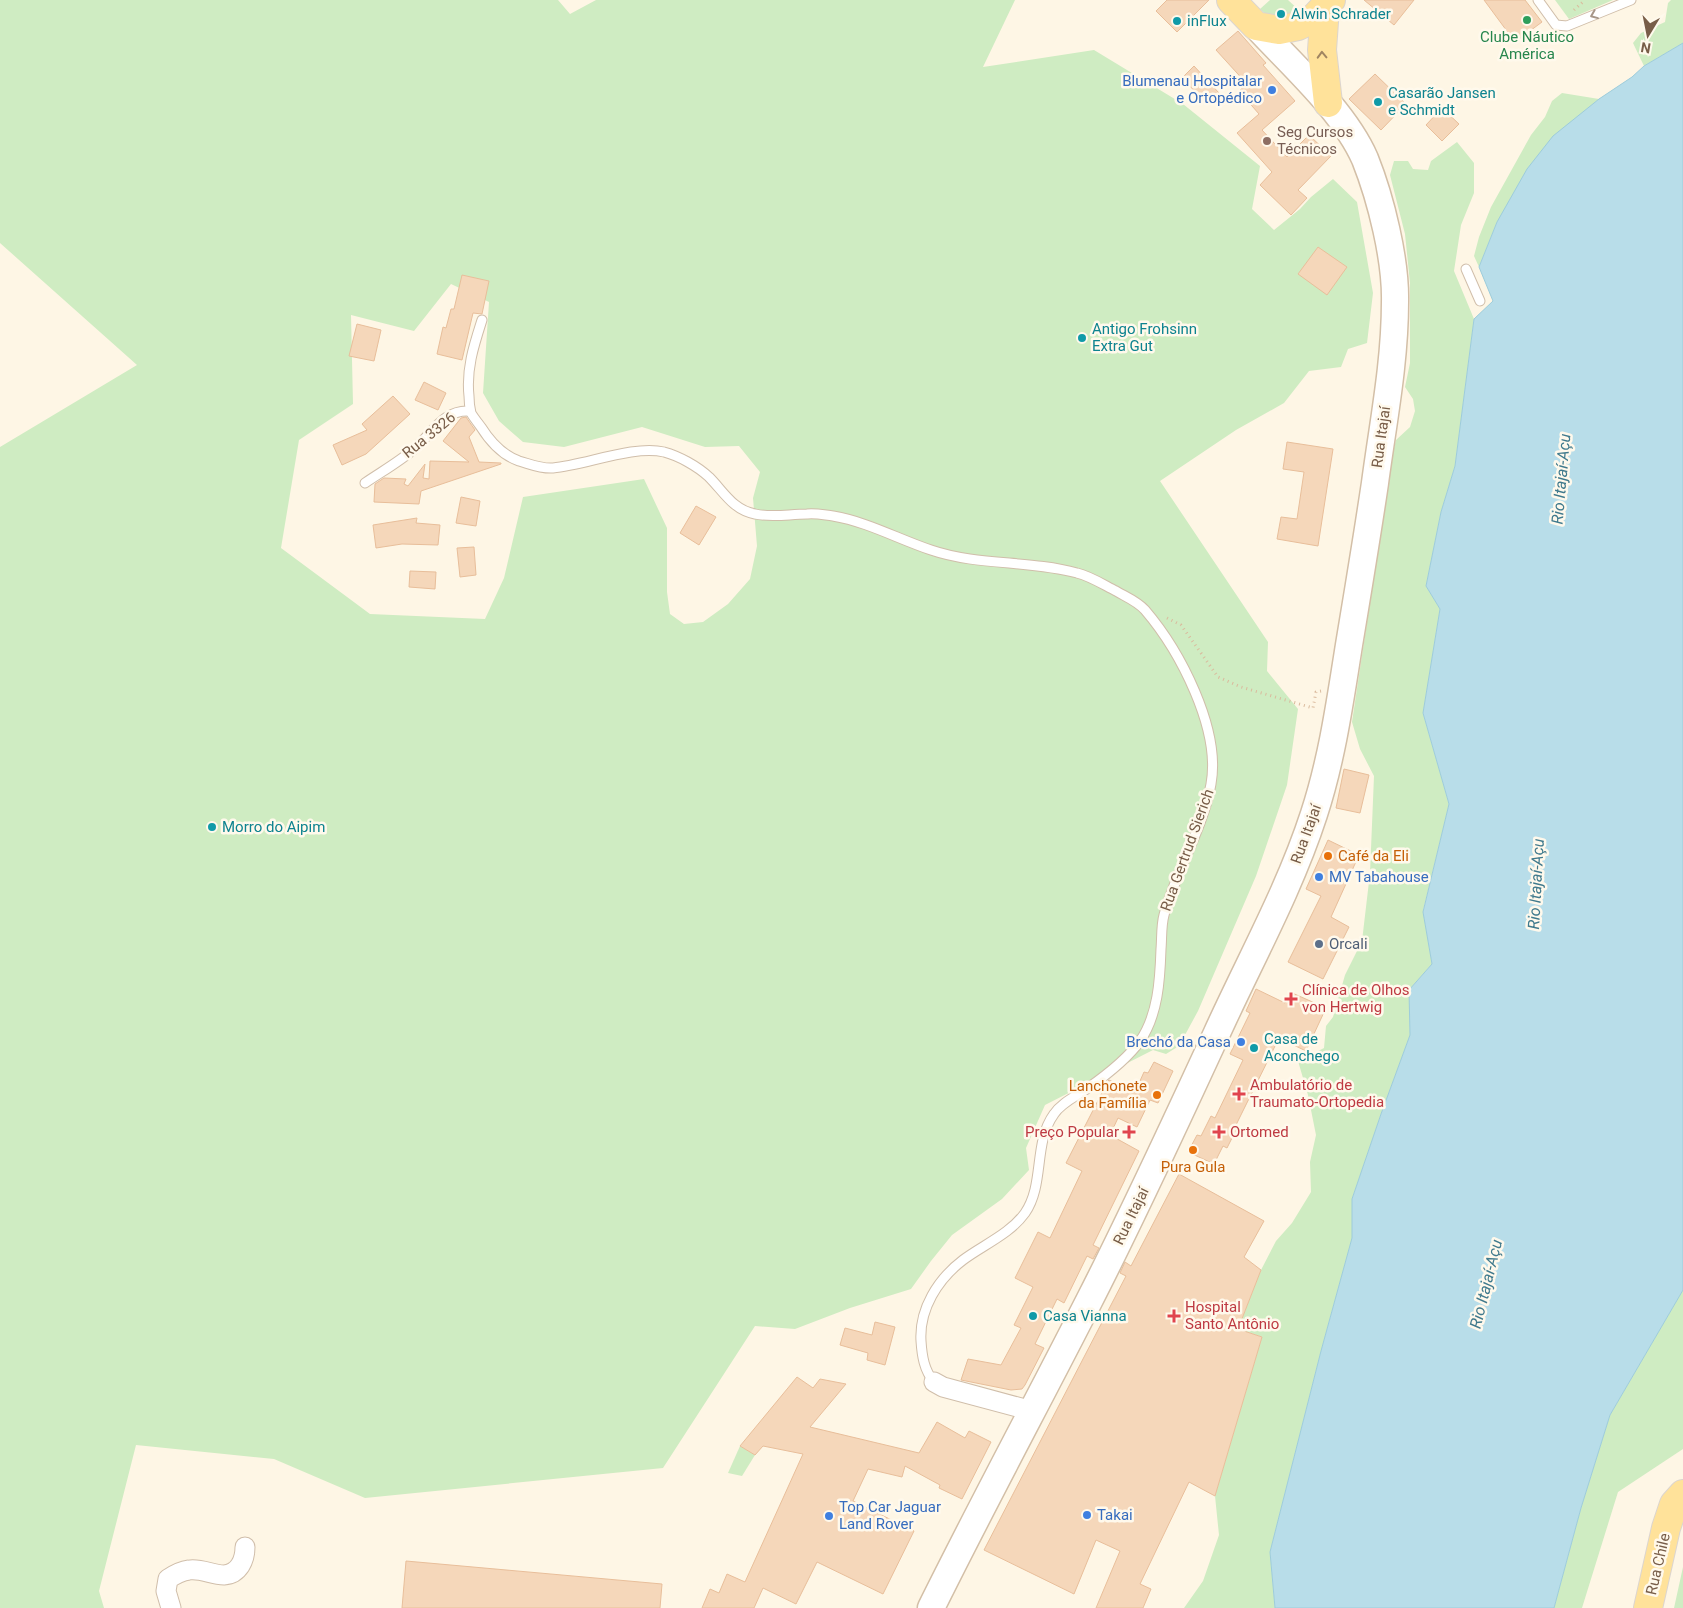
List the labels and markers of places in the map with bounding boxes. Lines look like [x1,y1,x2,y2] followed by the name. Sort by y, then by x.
[1291,5,1391,23] place label: Alwin Schrader
[1275,8,1287,20] marker: Alwin Schrader
[1187,12,1227,30] place label: inFlux
[1521,14,1533,26] marker: Clube Náutico América
[1171,15,1183,27] marker: inFlux
[1480,28,1574,63] place label: Clube Náutico América
[1122,72,1262,107] place label: Blumenau Hospitalar e Ortopédico
[1266,84,1278,96] marker: Blumenau Hospitalar e Ortopédico
[1388,84,1496,119] place label: Casarão Jansen e Schmidt
[1372,96,1384,108] marker: Casarão Jansen e Schmidt
[1277,123,1353,158] place label: Seg Cursos Técnicos
[1261,135,1273,147] marker: Seg Cursos Técnicos
[1092,320,1197,355] place label: Antigo Frohsinn Extra Gut
[1076,332,1088,344] marker: Antigo Frohsinn Extra Gut
[222,818,325,836] place label: Morro do Aipim
[206,821,218,833] marker: Morro do Aipim
[1338,847,1409,865] place label: Café da Eli
[1322,850,1334,862] marker: Café da Eli
[1329,868,1429,886] place label: MV Tabahouse
[1313,871,1325,883] marker: MV Tabahouse
[1329,935,1368,953] place label: Orcali
[1313,938,1325,950] marker: Orcali
[1302,981,1409,1016] place label: Clínica de Olhos von Hertwig
[1284,992,1298,1006] marker: Clínica de Olhos von Hertwig
[1264,1030,1340,1065] place label: Casa de Aconchego
[1126,1033,1231,1051] place label: Brechó da Casa
[1235,1036,1247,1048] marker: Brechó da Casa
[1248,1042,1260,1054] marker: Casa de Aconchego
[1250,1076,1384,1111] place label: Ambulatório de Traumato-Ortopedia
[1069,1077,1147,1112] place label: Lanchonete da Família
[1232,1087,1246,1101] marker: Ambulatório de Traumato-Ortopedia
[1151,1089,1163,1101] marker: Lanchonete da Família
[1025,1123,1119,1141] place label: Preço Popular
[1230,1123,1289,1141] place label: Ortomed
[1212,1125,1226,1139] marker: Ortomed
[1123,1126,1135,1138] marker: Preço Popular
[1187,1144,1199,1156] marker: Pura Gula
[1161,1158,1225,1176] place label: Pura Gula
[1185,1298,1279,1333] place label: Hospital Santo Antônio
[1043,1307,1127,1325] place label: Casa Vianna
[1167,1309,1181,1323] marker: Hospital Santo Antônio
[1027,1310,1039,1322] marker: Casa Vianna
[839,1498,941,1533] place label: Top Car Jaguar Land Rover
[1097,1506,1133,1524] place label: Takai
[1081,1509,1093,1521] marker: Takai
[823,1510,835,1522] marker: Top Car Jaguar Land Rover

